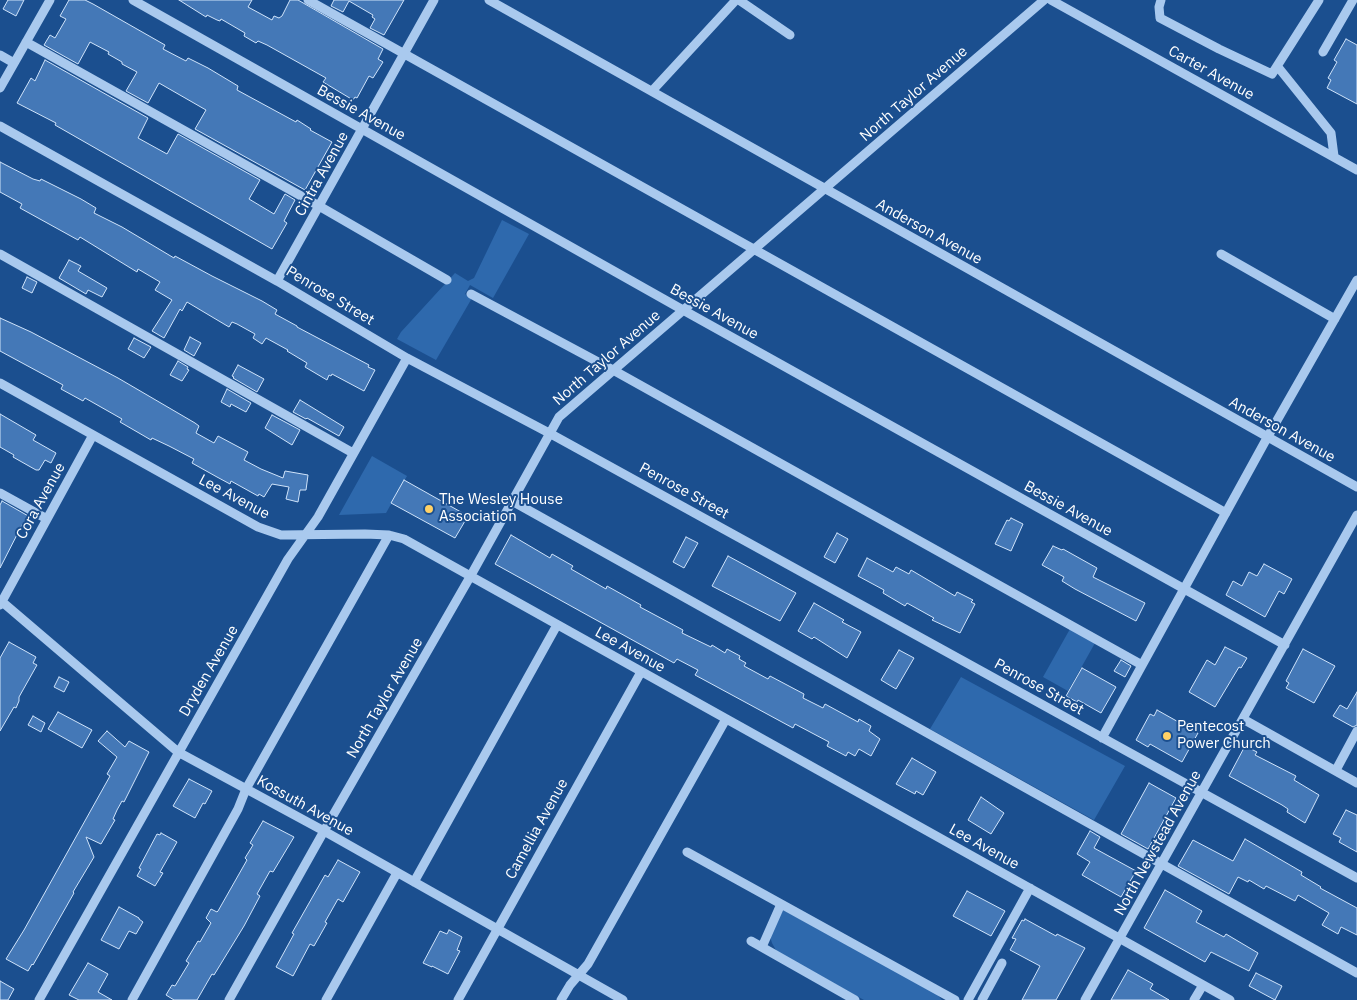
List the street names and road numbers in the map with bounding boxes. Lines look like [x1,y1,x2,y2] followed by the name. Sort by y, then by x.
[857,42,971,146] street label: North Taylor Avenue
[1165,42,1257,104] street label: Carter Avenue
[314,81,408,145] street label: Bessie Avenue
[291,129,353,219] street label: Cintra Avenue
[873,195,985,269] street label: Anderson Avenue
[283,263,377,329] street label: Penrose Street
[667,280,761,344] street label: Bessie Avenue
[550,306,664,410] street label: North Taylor Avenue
[1226,393,1338,467] street label: Anderson Avenue
[636,459,732,523] street label: Penrose Street
[13,460,69,542] street label: Cora Avenue
[196,471,272,523] street label: Lee Avenue
[1021,477,1115,541] street label: Bessie Avenue
[176,622,242,720] street label: Dryden Avenue
[592,623,668,677] street label: Lee Avenue
[343,634,427,762] street label: North Taylor Avenue
[991,655,1087,719] street label: Penrose Street
[1111,767,1205,919] street label: North Newstead Avenue
[253,772,357,840] street label: Kossuth Avenue
[502,776,572,882] street label: Camellia Avenue
[946,820,1022,874] street label: Lee Avenue

